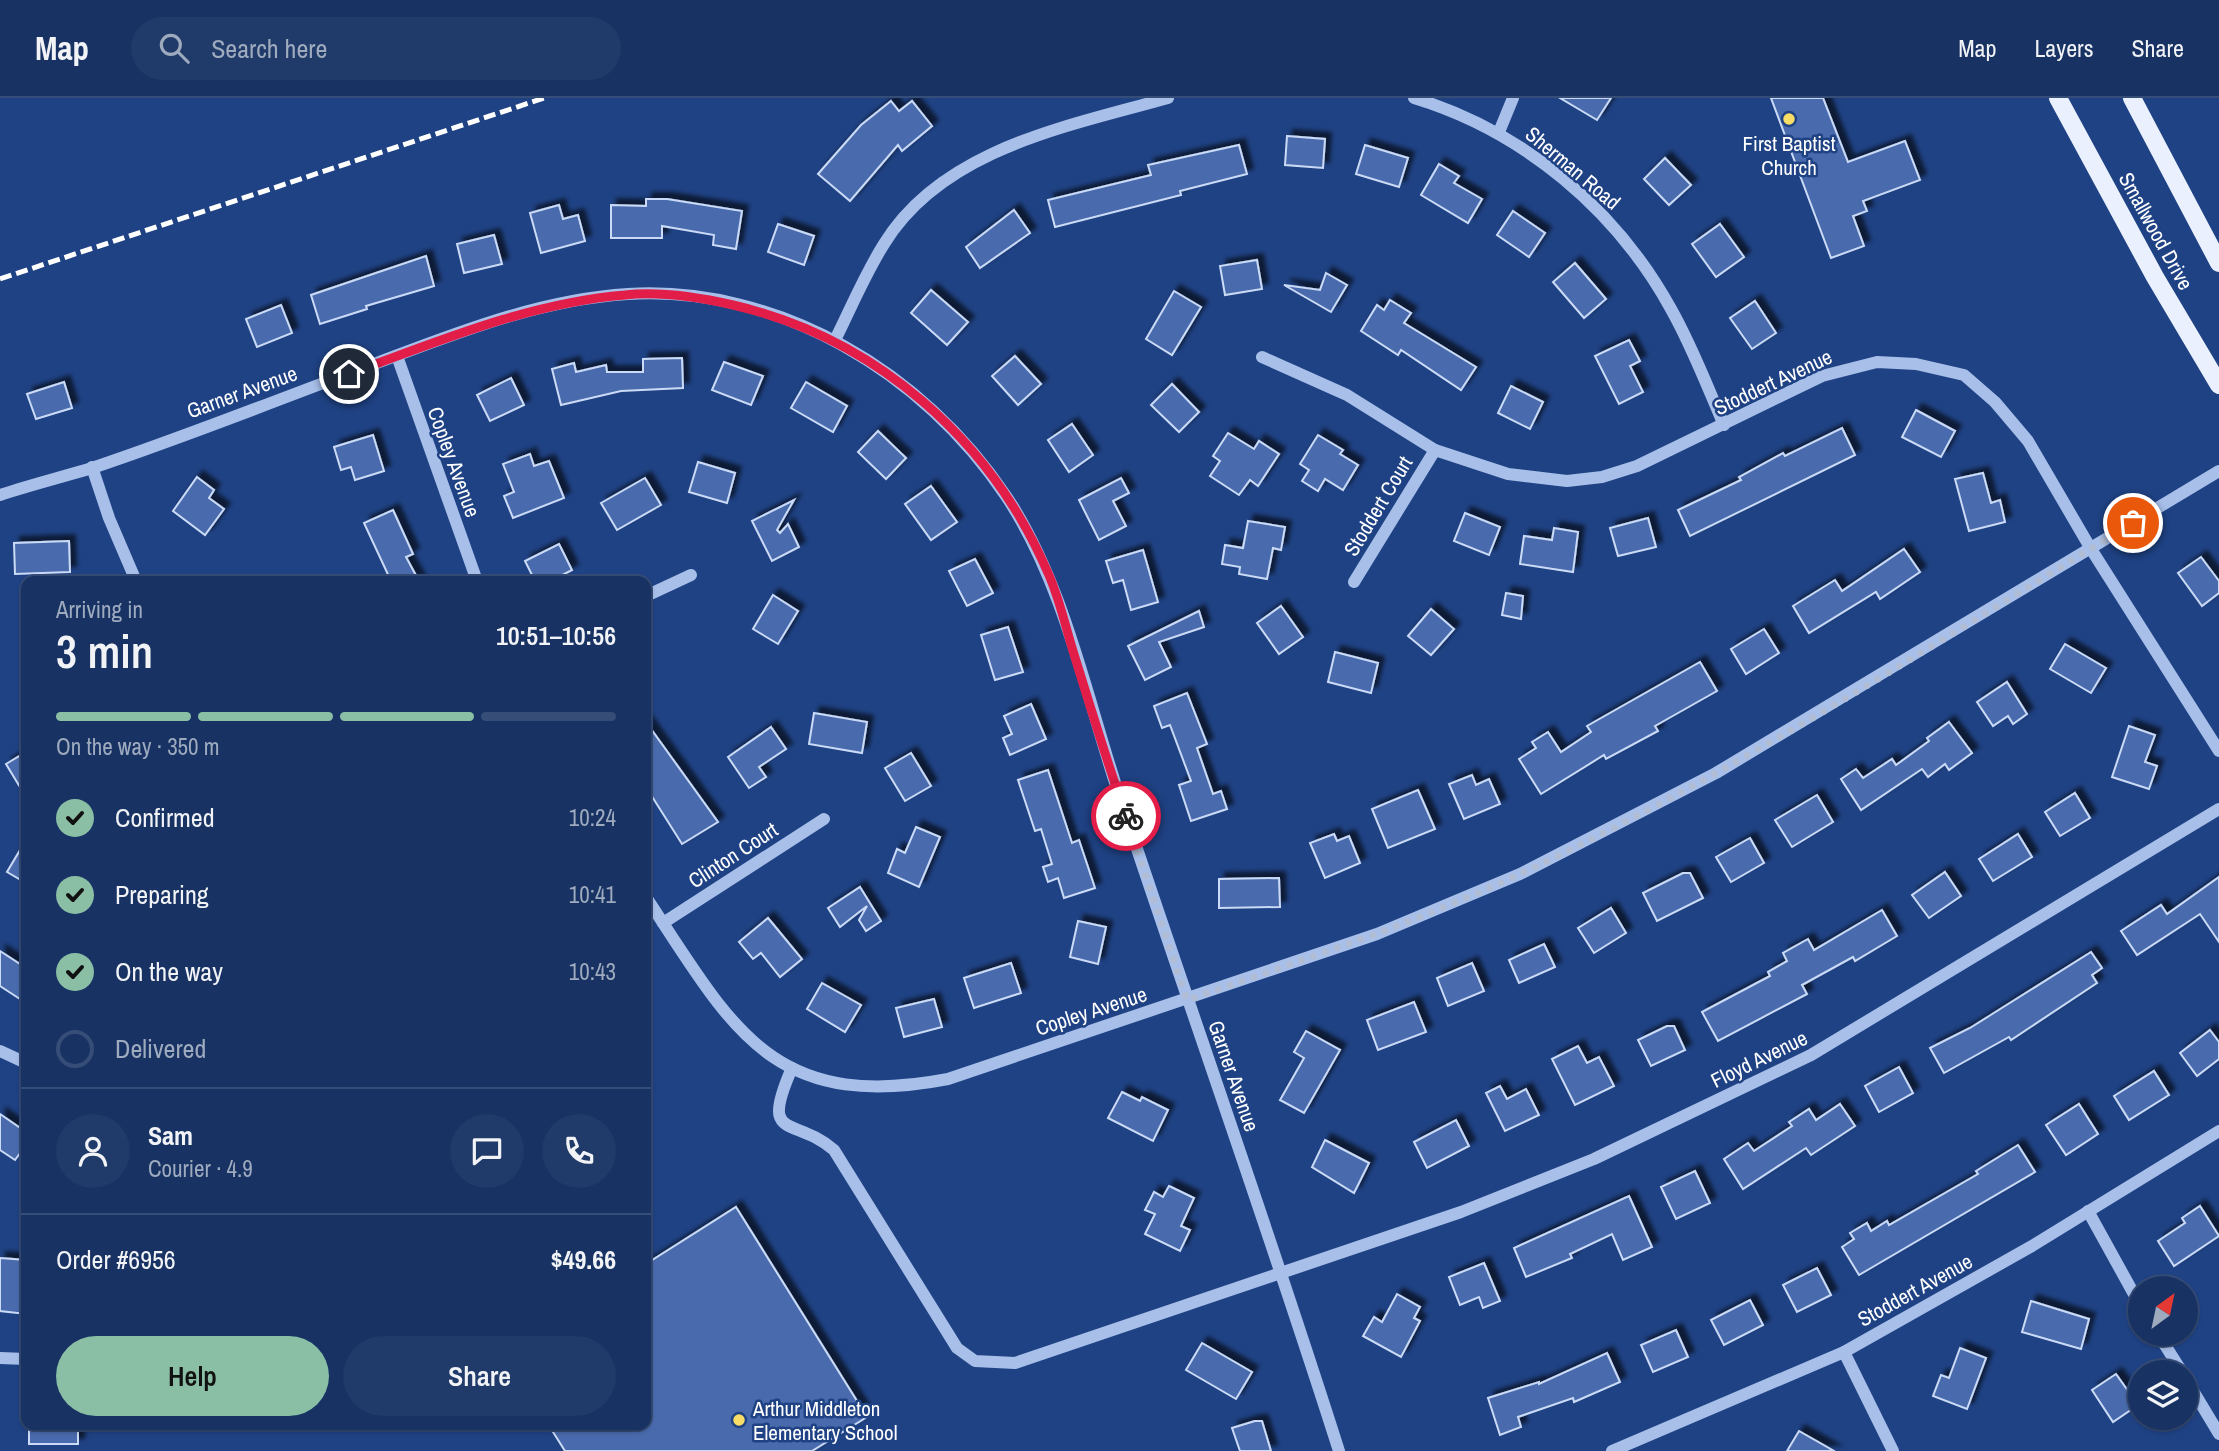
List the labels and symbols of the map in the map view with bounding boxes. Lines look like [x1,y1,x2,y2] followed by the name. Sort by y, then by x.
[1781,111,1797,127] marker: First Baptist Church
[1519,120,1627,216] street label: Sherman Road
[1743,129,1836,182] place label: First Baptist Church
[2112,167,2200,295] street label: Smallwood Drive
[1709,342,1837,422] street label: Stoddert Avenue
[319,344,379,404] pin
[183,359,301,425] street label: Garner Avenue
[421,403,487,521] street label: Copley Avenue
[1337,450,1419,561] street label: Stoddert Court
[2103,493,2163,553] pin
[1091,781,1161,851] courier
[683,815,784,895] street label: Clinton Court
[1032,979,1150,1043] street label: Copley Avenue
[1201,1017,1267,1135] street label: Garner Avenue
[1706,1023,1812,1095] street label: Floyd Avenue
[1852,1247,1978,1333] street label: Stoddert Avenue
[2128,1276,2198,1346] north arrow
[752,1394,898,1447] place label: Arthur Middleton Elementary School
[731,1412,747,1428] marker: Arthur Middleton Elementary School

